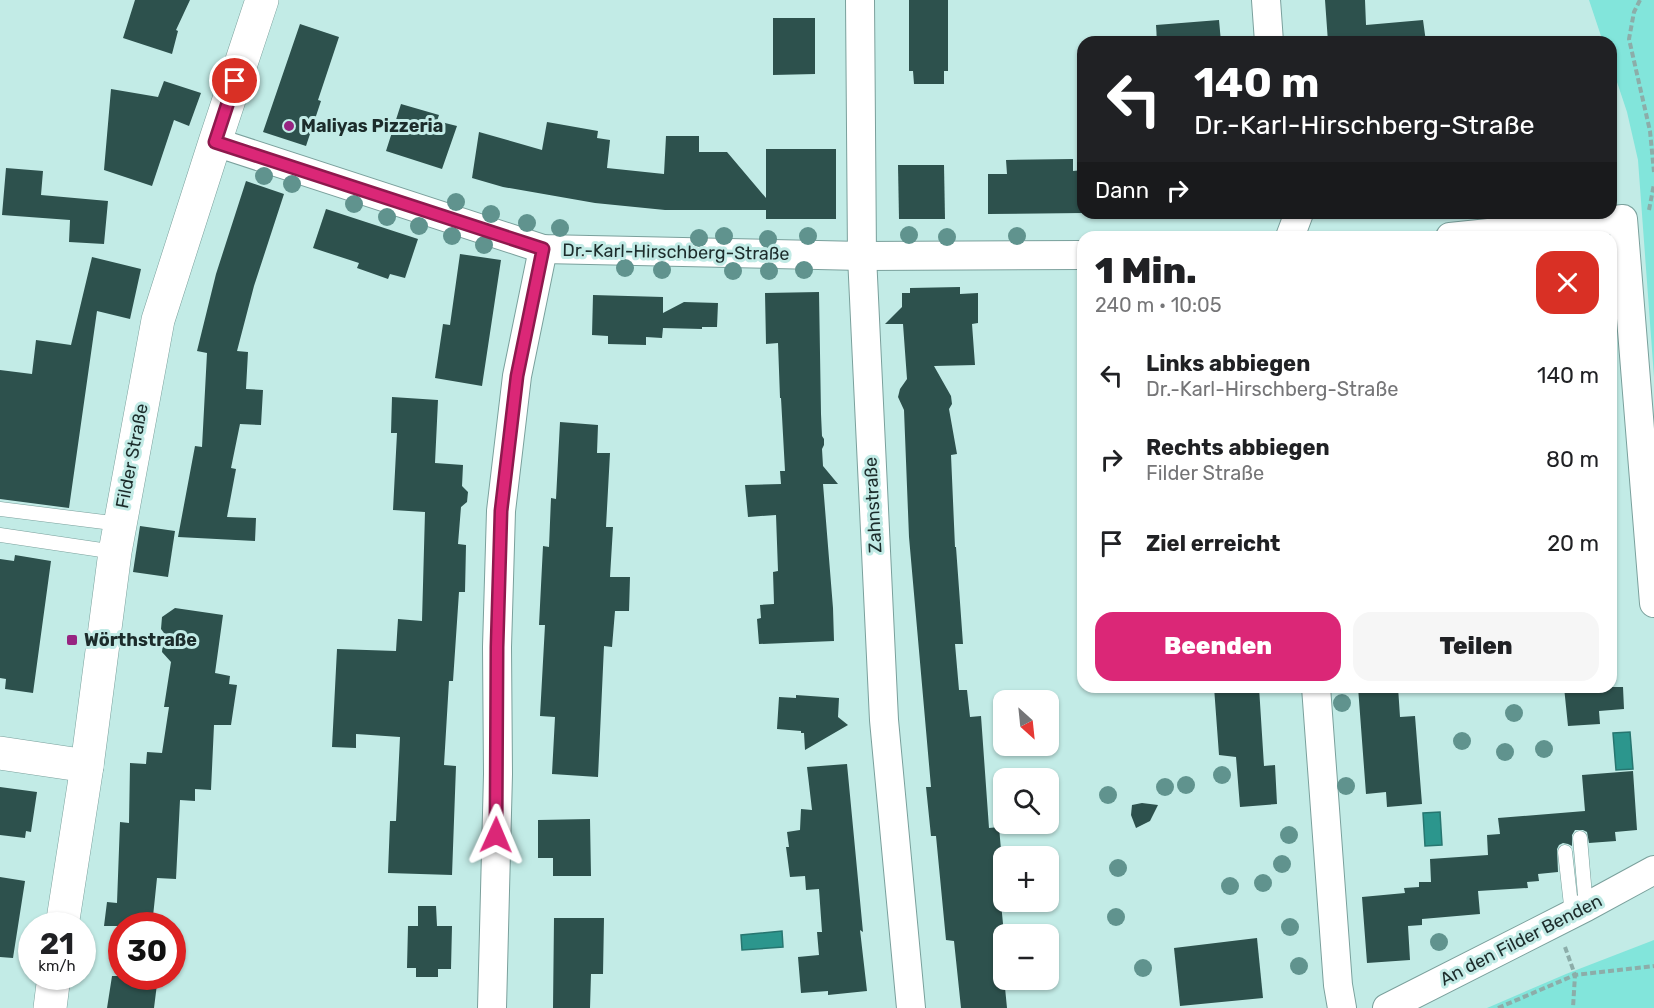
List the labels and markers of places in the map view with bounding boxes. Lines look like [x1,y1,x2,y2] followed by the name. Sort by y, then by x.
[209,55,260,106] pin
[301,115,443,137] place label: Maliyas Pizzeria
[282,119,296,133] marker: Maliyas Pizzeria
[84,629,197,651] place label: Wörthstraße
[65,633,79,647] marker: Wörthstraße

